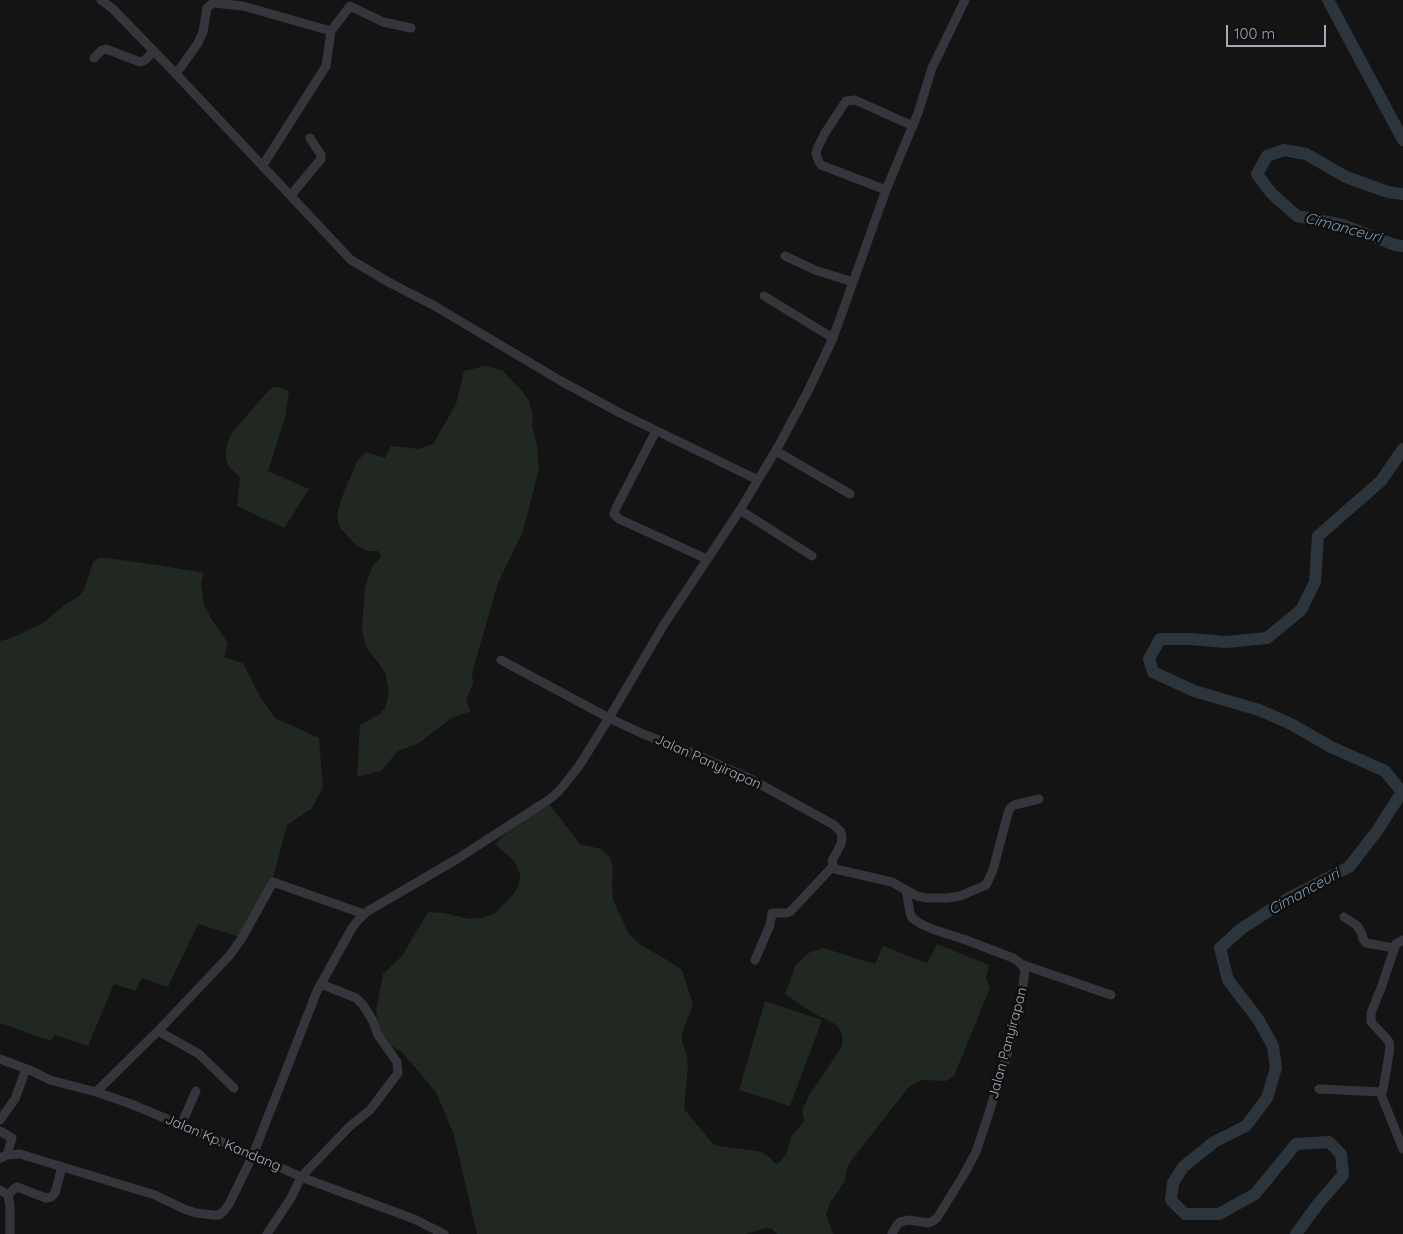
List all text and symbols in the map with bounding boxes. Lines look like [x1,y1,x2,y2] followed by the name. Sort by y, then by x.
[1228,15,1328,47] scale bar
[1234,24,1275,43] text: 100 m
[1303,209,1383,247] water label: Cimanceuri
[652,731,764,793] street label: Jalan Panyirapan
[1265,865,1343,919] water label: Cimanceuri
[985,985,1031,1101] street label: Jalan Panyirapan
[163,1111,283,1175] street label: Jalan Kp. Kandang

